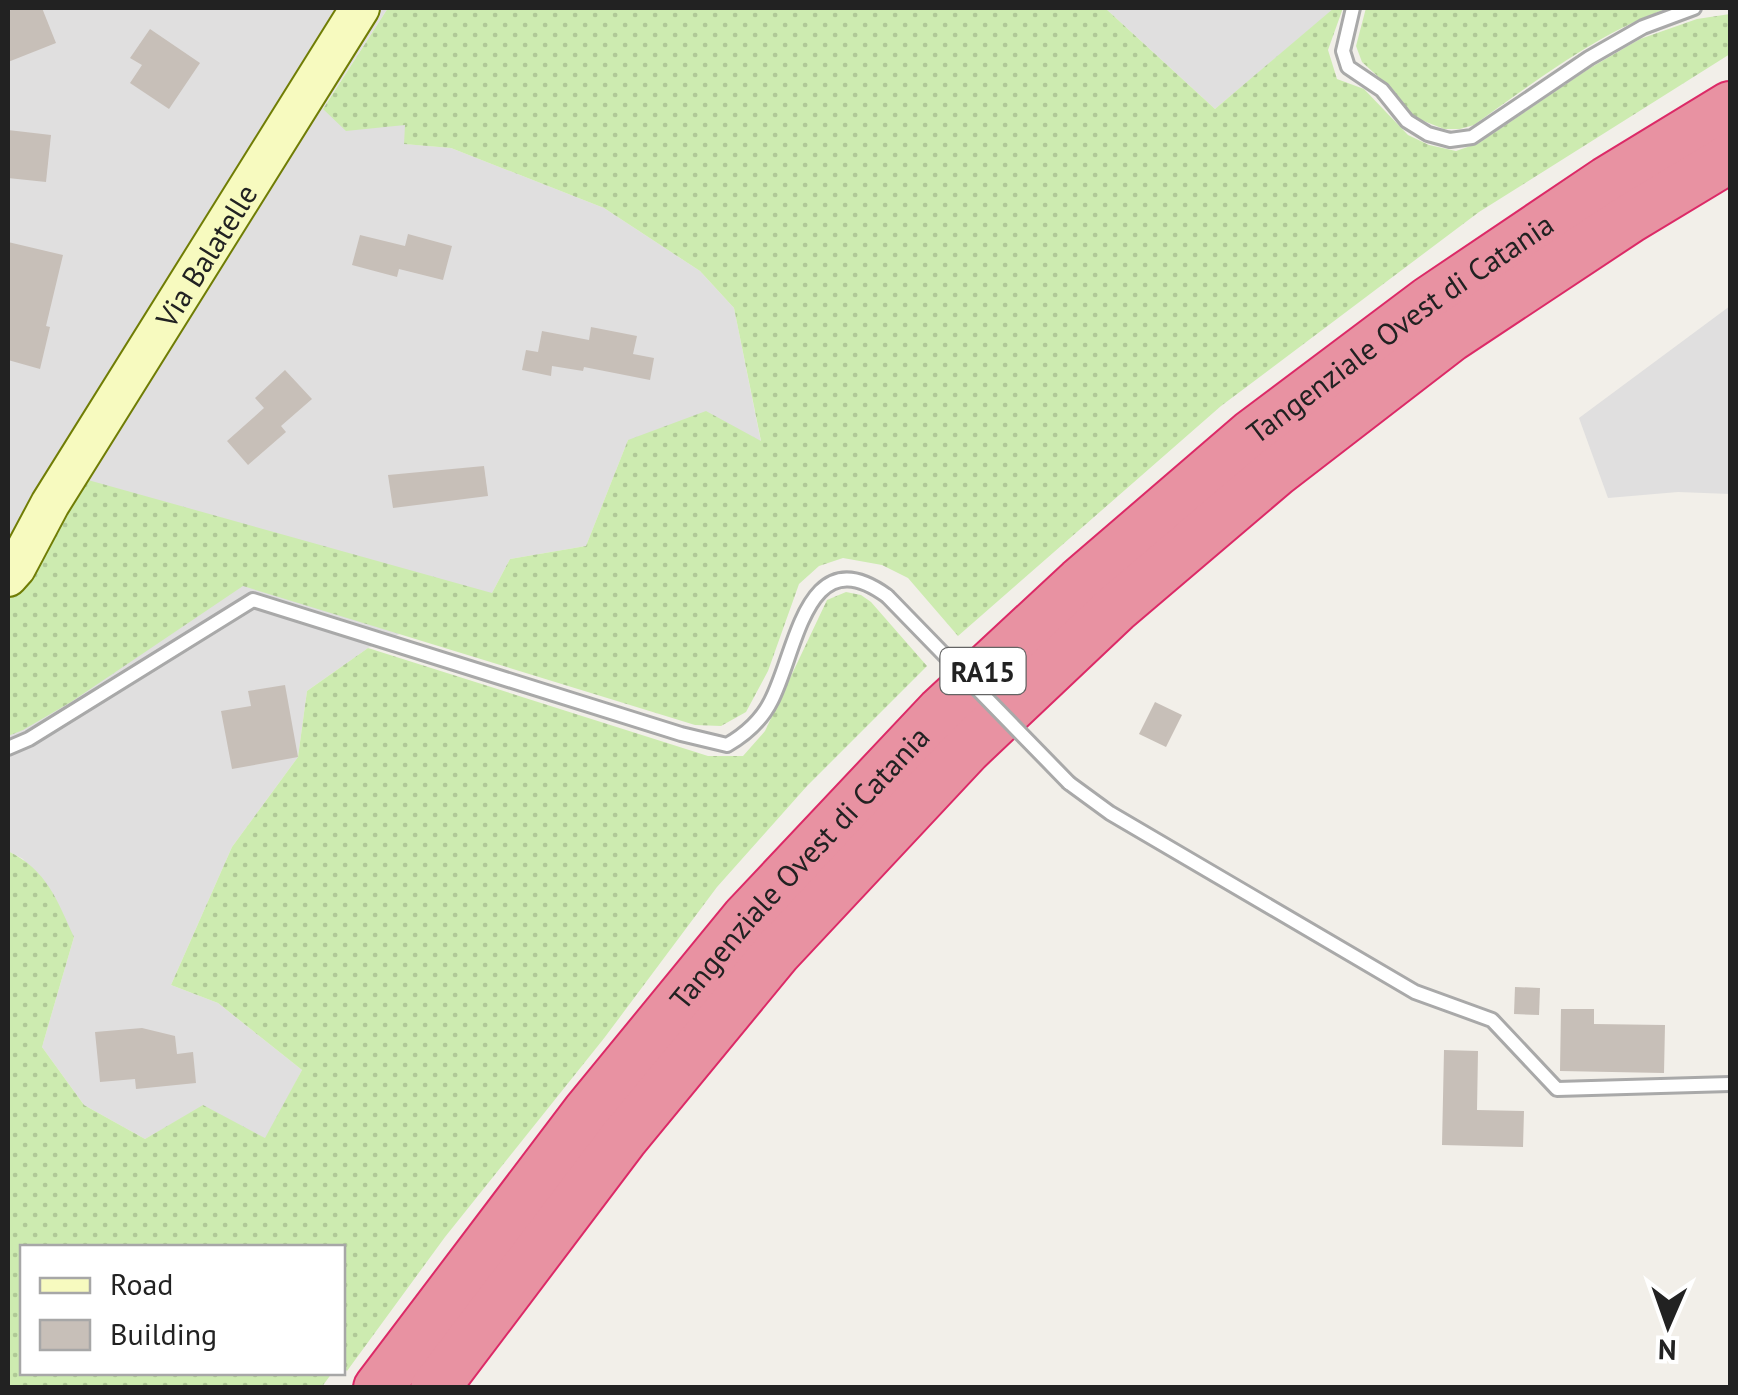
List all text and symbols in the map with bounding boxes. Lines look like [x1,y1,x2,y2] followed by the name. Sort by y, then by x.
[146,176,265,335] street label: Via Balatelle
[1238,204,1560,451] street label: Tangenziale Ovest di Catania
[940,648,1026,694] road number: RA15
[660,717,937,1017] street label: Tangenziale Ovest di Catania
[20,1245,345,1375] legend
[110,1264,174,1303] text: Road
[1618,1275,1718,1375] north arrow
[110,1314,217,1353] text: Building
[1657,1332,1677,1369] text: N

